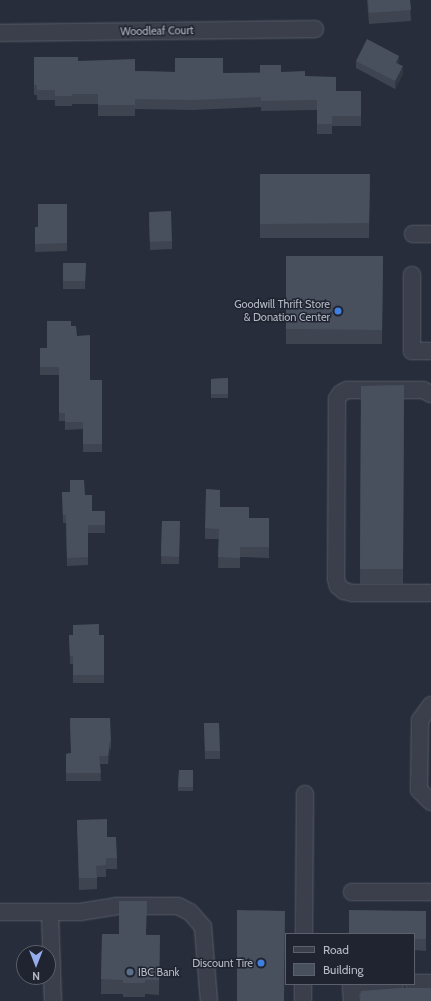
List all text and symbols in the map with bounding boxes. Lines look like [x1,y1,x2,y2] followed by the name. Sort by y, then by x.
[120,24,194,38] street label: Woodleaf Court
[234,298,330,324] place label: Goodwill Thrift Store & Donation Center
[333,306,343,316] marker: Goodwill Thrift Store & Donation Center
[285,933,415,985] legend
[323,942,349,957] text: Road
[16,945,56,985] north arrow
[192,956,253,970] place label: Discount Tire
[256,958,266,968] marker: Discount Tire
[323,962,364,977] text: Building
[138,965,180,979] place label: IBC Bank
[125,967,135,977] marker: IBC Bank
[32,969,40,983] text: N

